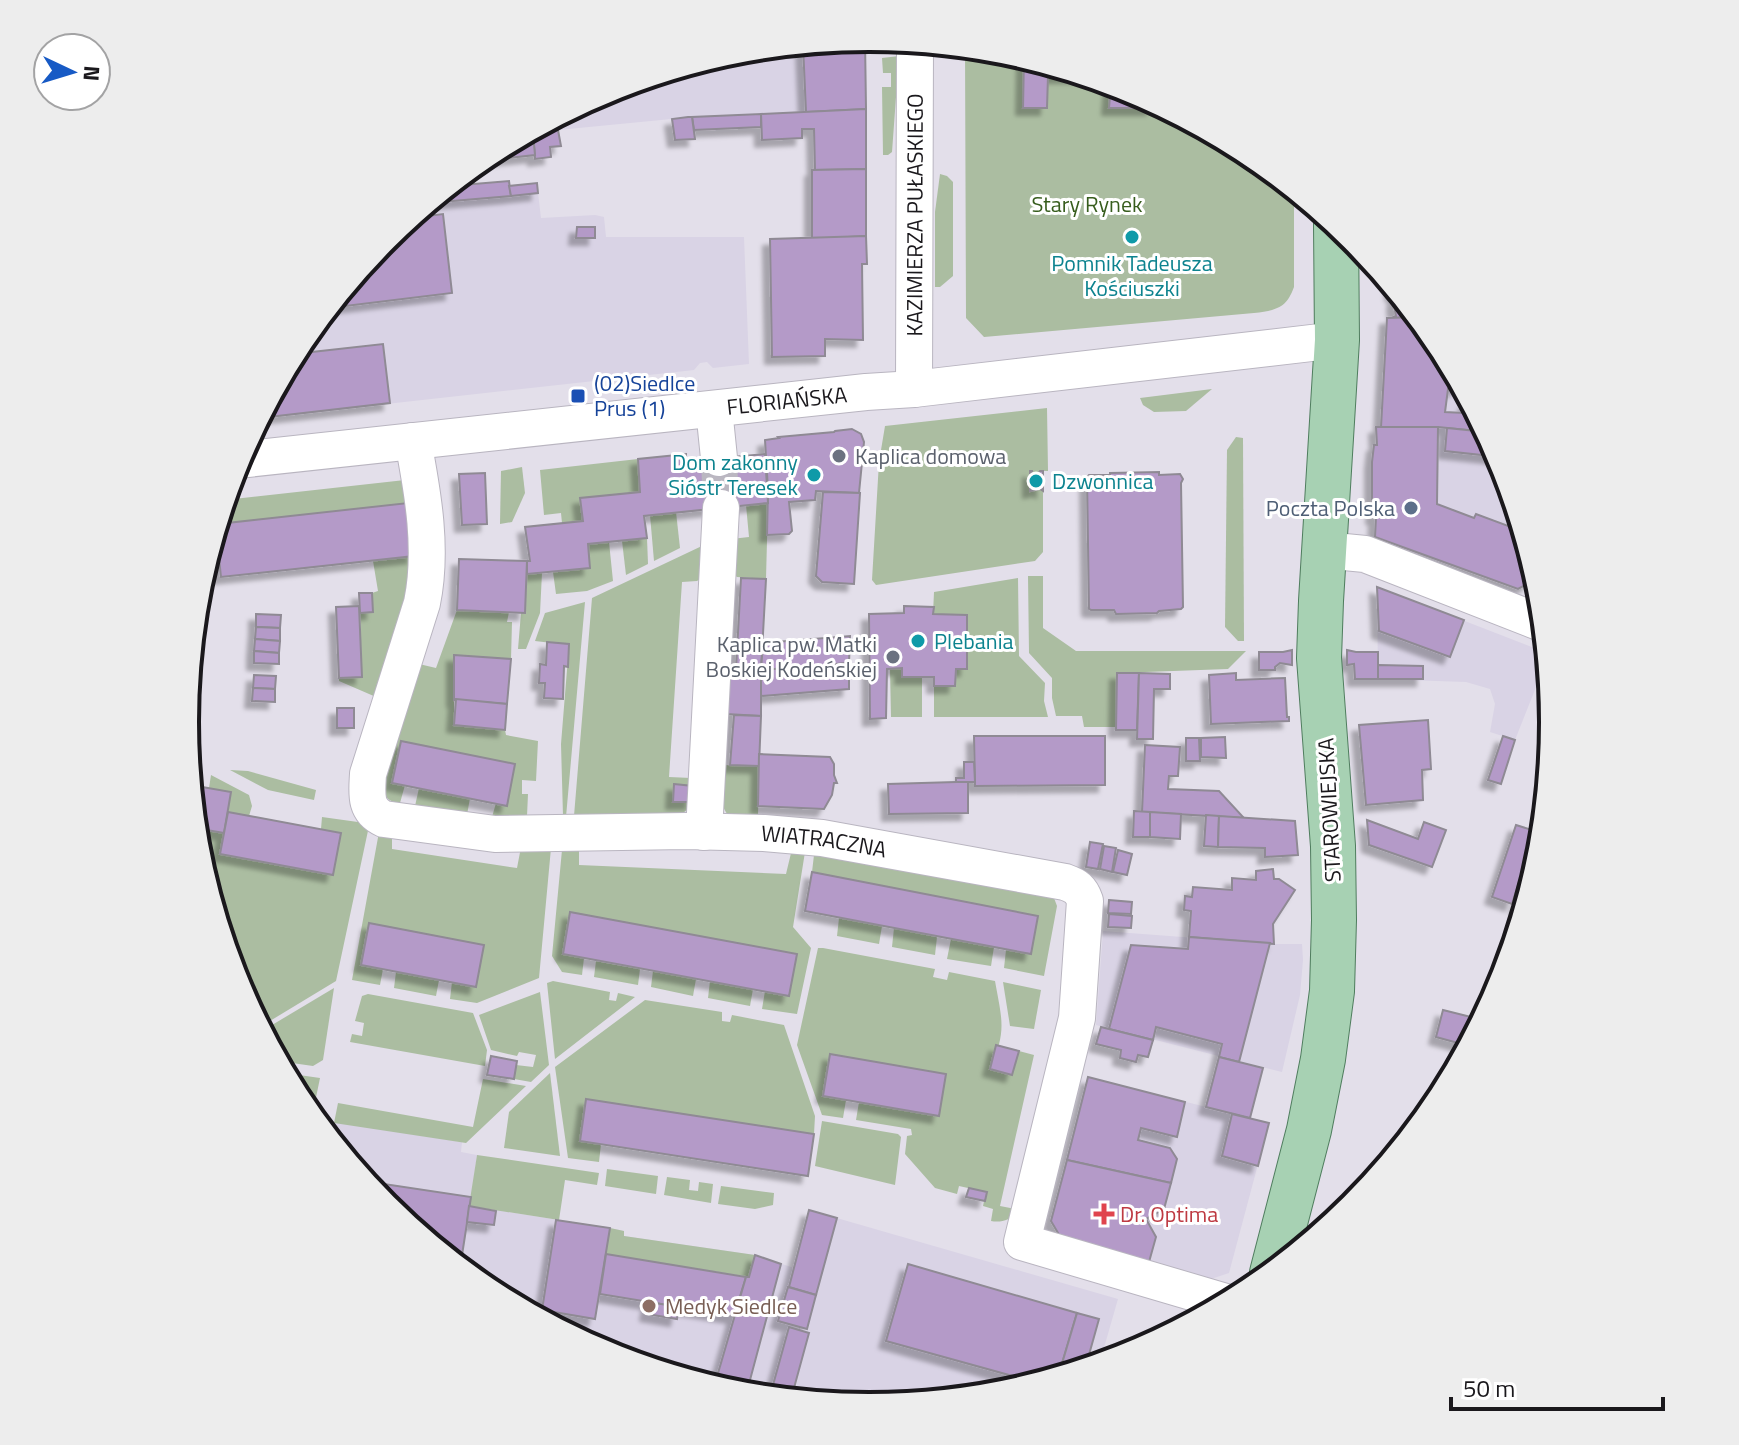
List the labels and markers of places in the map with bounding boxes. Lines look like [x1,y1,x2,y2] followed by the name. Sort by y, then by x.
[1123,228,1141,246] marker: Pomnik Tadeusza Kościuszki
[1051,246,1213,305] place label: Pomnik Tadeusza Kościuszki
[594,366,695,425] place label: (02)Siedlce Prus (1)
[569,387,587,405] marker: (02)Siedlce Prus (1)
[855,439,1006,473] place label: Kaplica domowa
[668,445,798,504] place label: Dom zakonny Sióstr Teresek
[830,447,848,465] marker: Kaplica domowa
[1052,464,1154,498] place label: Dzwonnica
[805,466,823,484] marker: Dom zakonny Sióstr Teresek
[1027,472,1045,490] marker: Dzwonnica
[1266,491,1395,525] place label: Poczta Polska
[1402,499,1420,517] marker: Poczta Polska
[934,624,1014,658] place label: Plebania
[706,627,877,686] place label: Kaplica pw. Matki Boskiej Kodeńskiej
[909,632,927,650] marker: Plebania
[884,648,902,666] marker: Kaplica pw. Matki Boskiej Kodeńskiej
[1120,1197,1218,1231] place label: Dr. Optima
[1095,1205,1113,1223] marker: Dr. Optima
[665,1289,797,1323] place label: Medyk Siedlce
[640,1297,658,1315] marker: Medyk Siedlce

